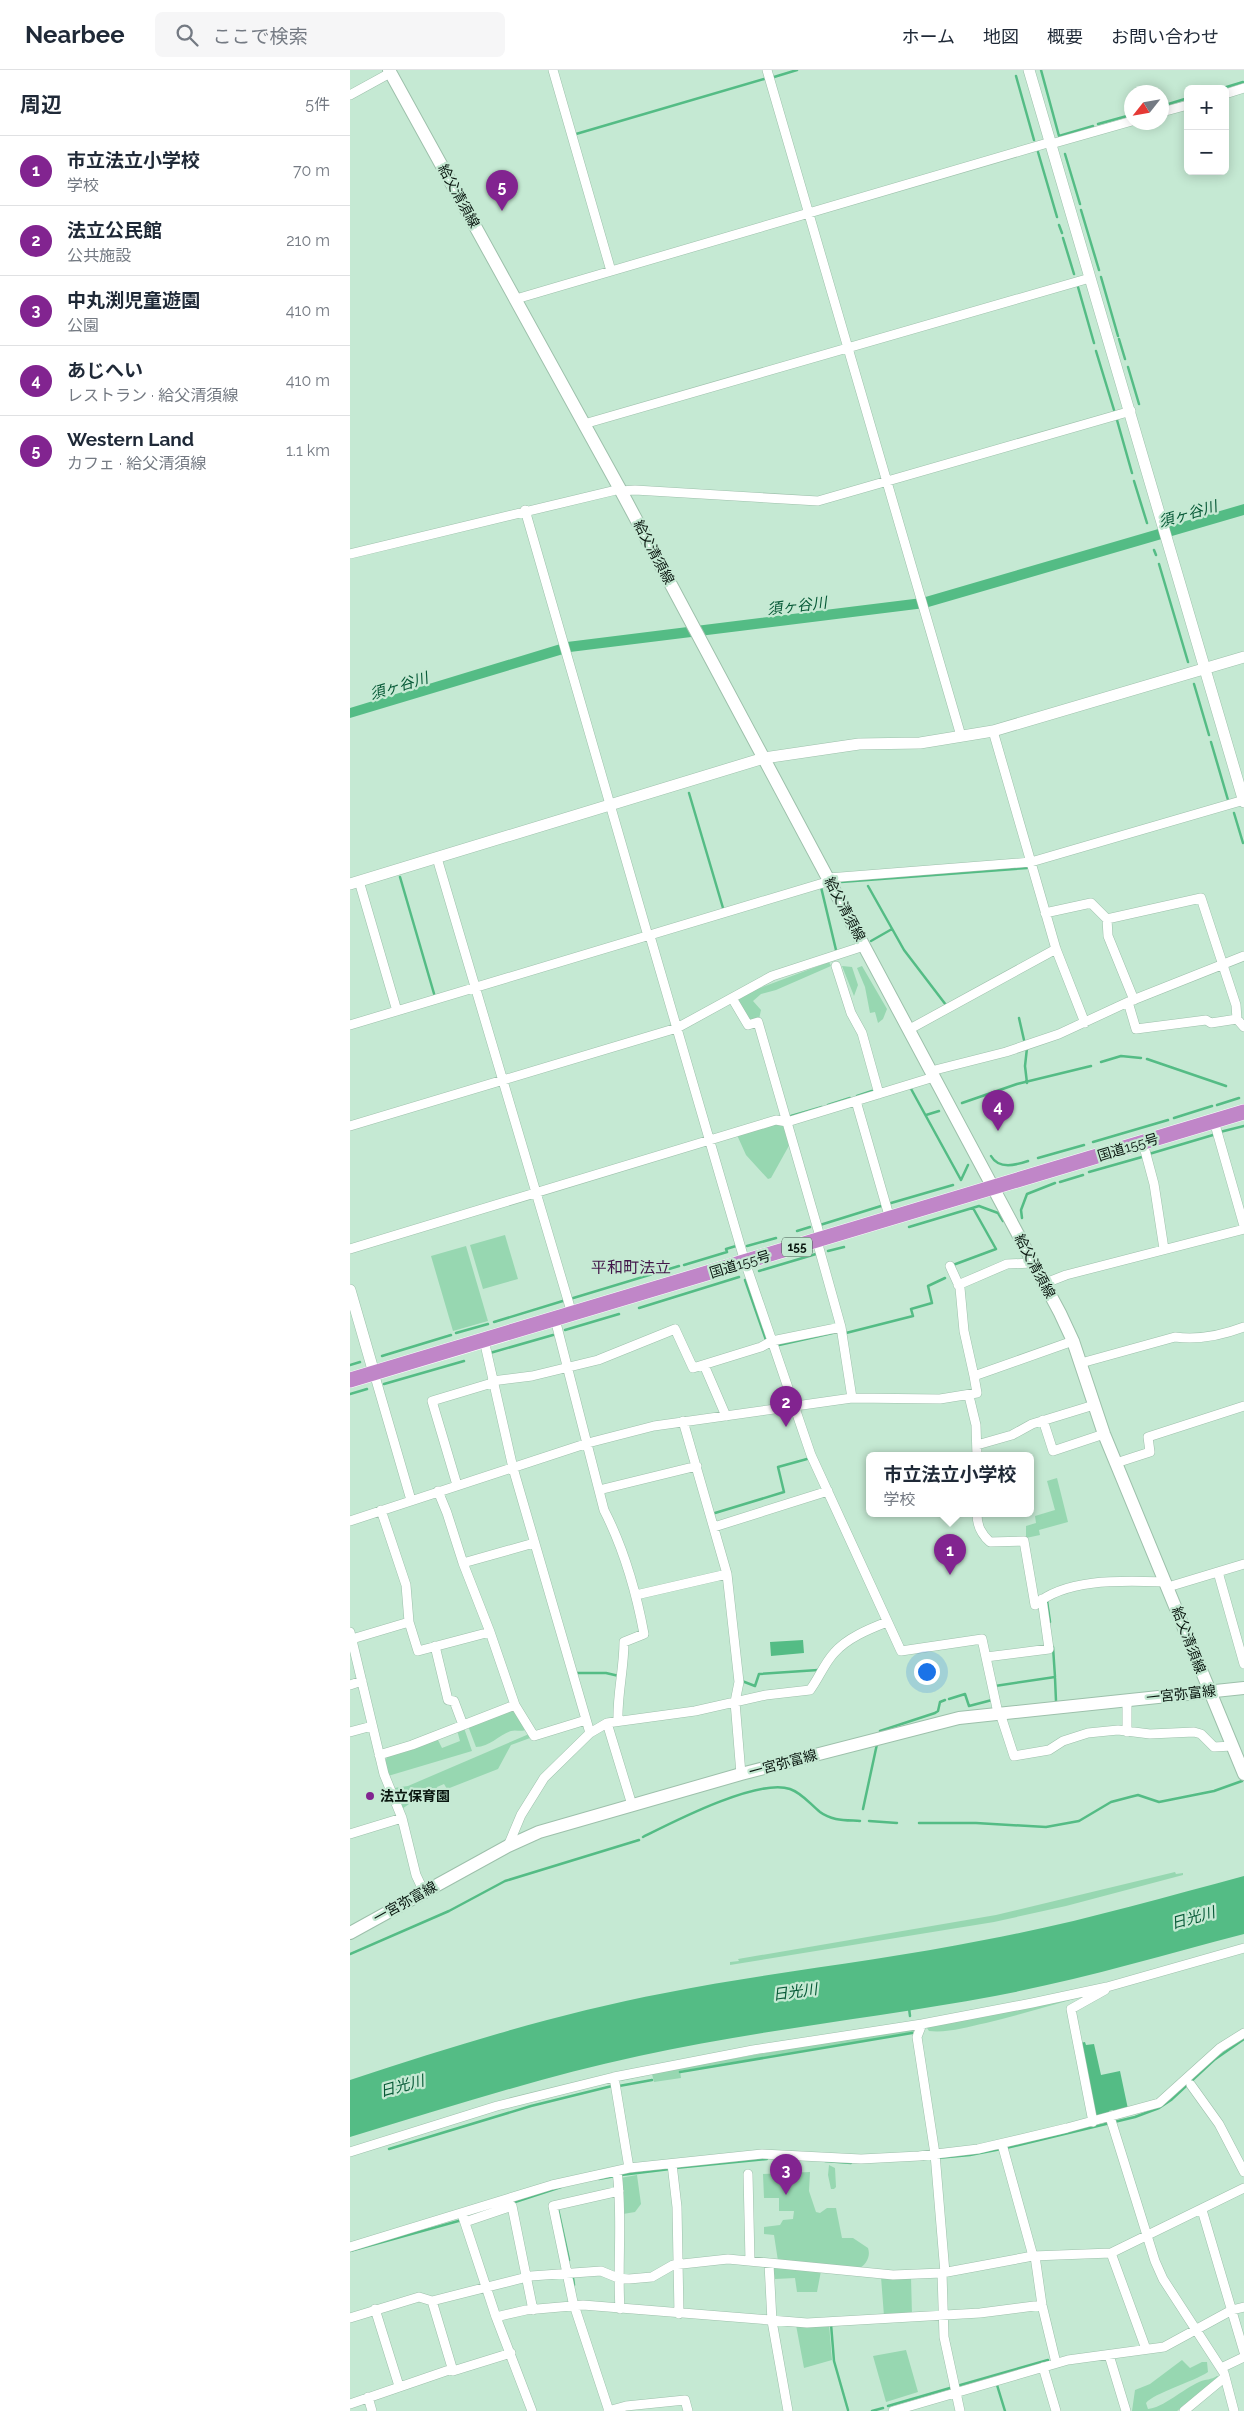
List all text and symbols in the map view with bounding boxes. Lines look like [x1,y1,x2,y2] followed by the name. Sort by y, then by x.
[155,12,505,57] search box
[25,20,125,49] text: Nearbee
[173,21,201,49] icon: search
[213,25,308,47] text: ここで検索
[902,26,955,47] text: ホーム
[983,26,1019,47] text: 地図
[1047,26,1083,47] text: 概要
[1111,26,1219,47] text: お問い合わせ
[1124,85,1169,130] north arrow
[1184,85,1229,175] map controls
[1184,85,1229,130] button: +
[20,92,62,117] text: 周辺
[305,95,330,114] text: 5件
[1184,130,1229,175] button: −
[67,149,200,171] text: 市立法立小学校
[32,161,40,180] text: 1
[293,161,330,180] text: 70 m
[435,162,483,230] street label: 給父清須線
[486,170,518,211] pin: 5
[67,176,99,195] text: 学校
[67,219,162,241] text: 法立公民館
[31,231,41,250] text: 2
[286,231,330,250] text: 210 m
[67,246,131,265] text: 公共施設
[67,289,200,311] text: 中丸渕児童遊園
[32,301,40,320] text: 3
[286,301,330,320] text: 410 m
[67,316,99,335] text: 公園
[67,359,143,381] text: あじへい
[31,371,41,390] text: 4
[286,371,330,390] text: 410 m
[67,386,238,405] text: レストラン · 給父清須線
[67,428,194,450] text: Western Land
[32,441,40,460] text: 5
[286,441,330,460] text: 1.1 km
[67,454,206,473] text: カフェ · 給父清須線
[1157,497,1221,531] water label: 須ヶ谷川
[631,517,677,587] street label: 給父清須線
[766,593,830,619] water label: 須ヶ谷川
[368,668,432,703] water label: 須ヶ谷川
[822,874,868,944] street label: 給父清須線
[982,1090,1014,1131] pin: 4
[1095,1130,1161,1164] street label: 国道155号
[1012,1231,1058,1301] street label: 給父清須線
[782,1238,812,1256] road number: 155
[707,1247,773,1281] street label: 国道155号
[591,1258,671,1277] district label: 平和町法立
[770,1386,802,1427] pin: 2
[866,1452,1034,1517] popup
[883,1463,1017,1485] text: 市立法立小学校
[883,1490,916,1509] text: 学校
[934,1534,966,1575] pin: 1
[1169,1604,1209,1676] street label: 給父清須線
[914,1659,940,1685] your location
[1145,1682,1217,1706] street label: 一宮弥富線
[747,1746,819,1780] street label: 一宮弥富線
[380,1788,450,1804] place label: 法立保育園
[364,1790,376,1802] marker: 法立保育園
[371,1878,439,1926] street label: 一宮弥富線
[1169,1903,1219,1933] water label: 日光川
[771,1980,821,2004] water label: 日光川
[378,2071,428,2101] water label: 日光川
[770,2154,802,2195] pin: 3

